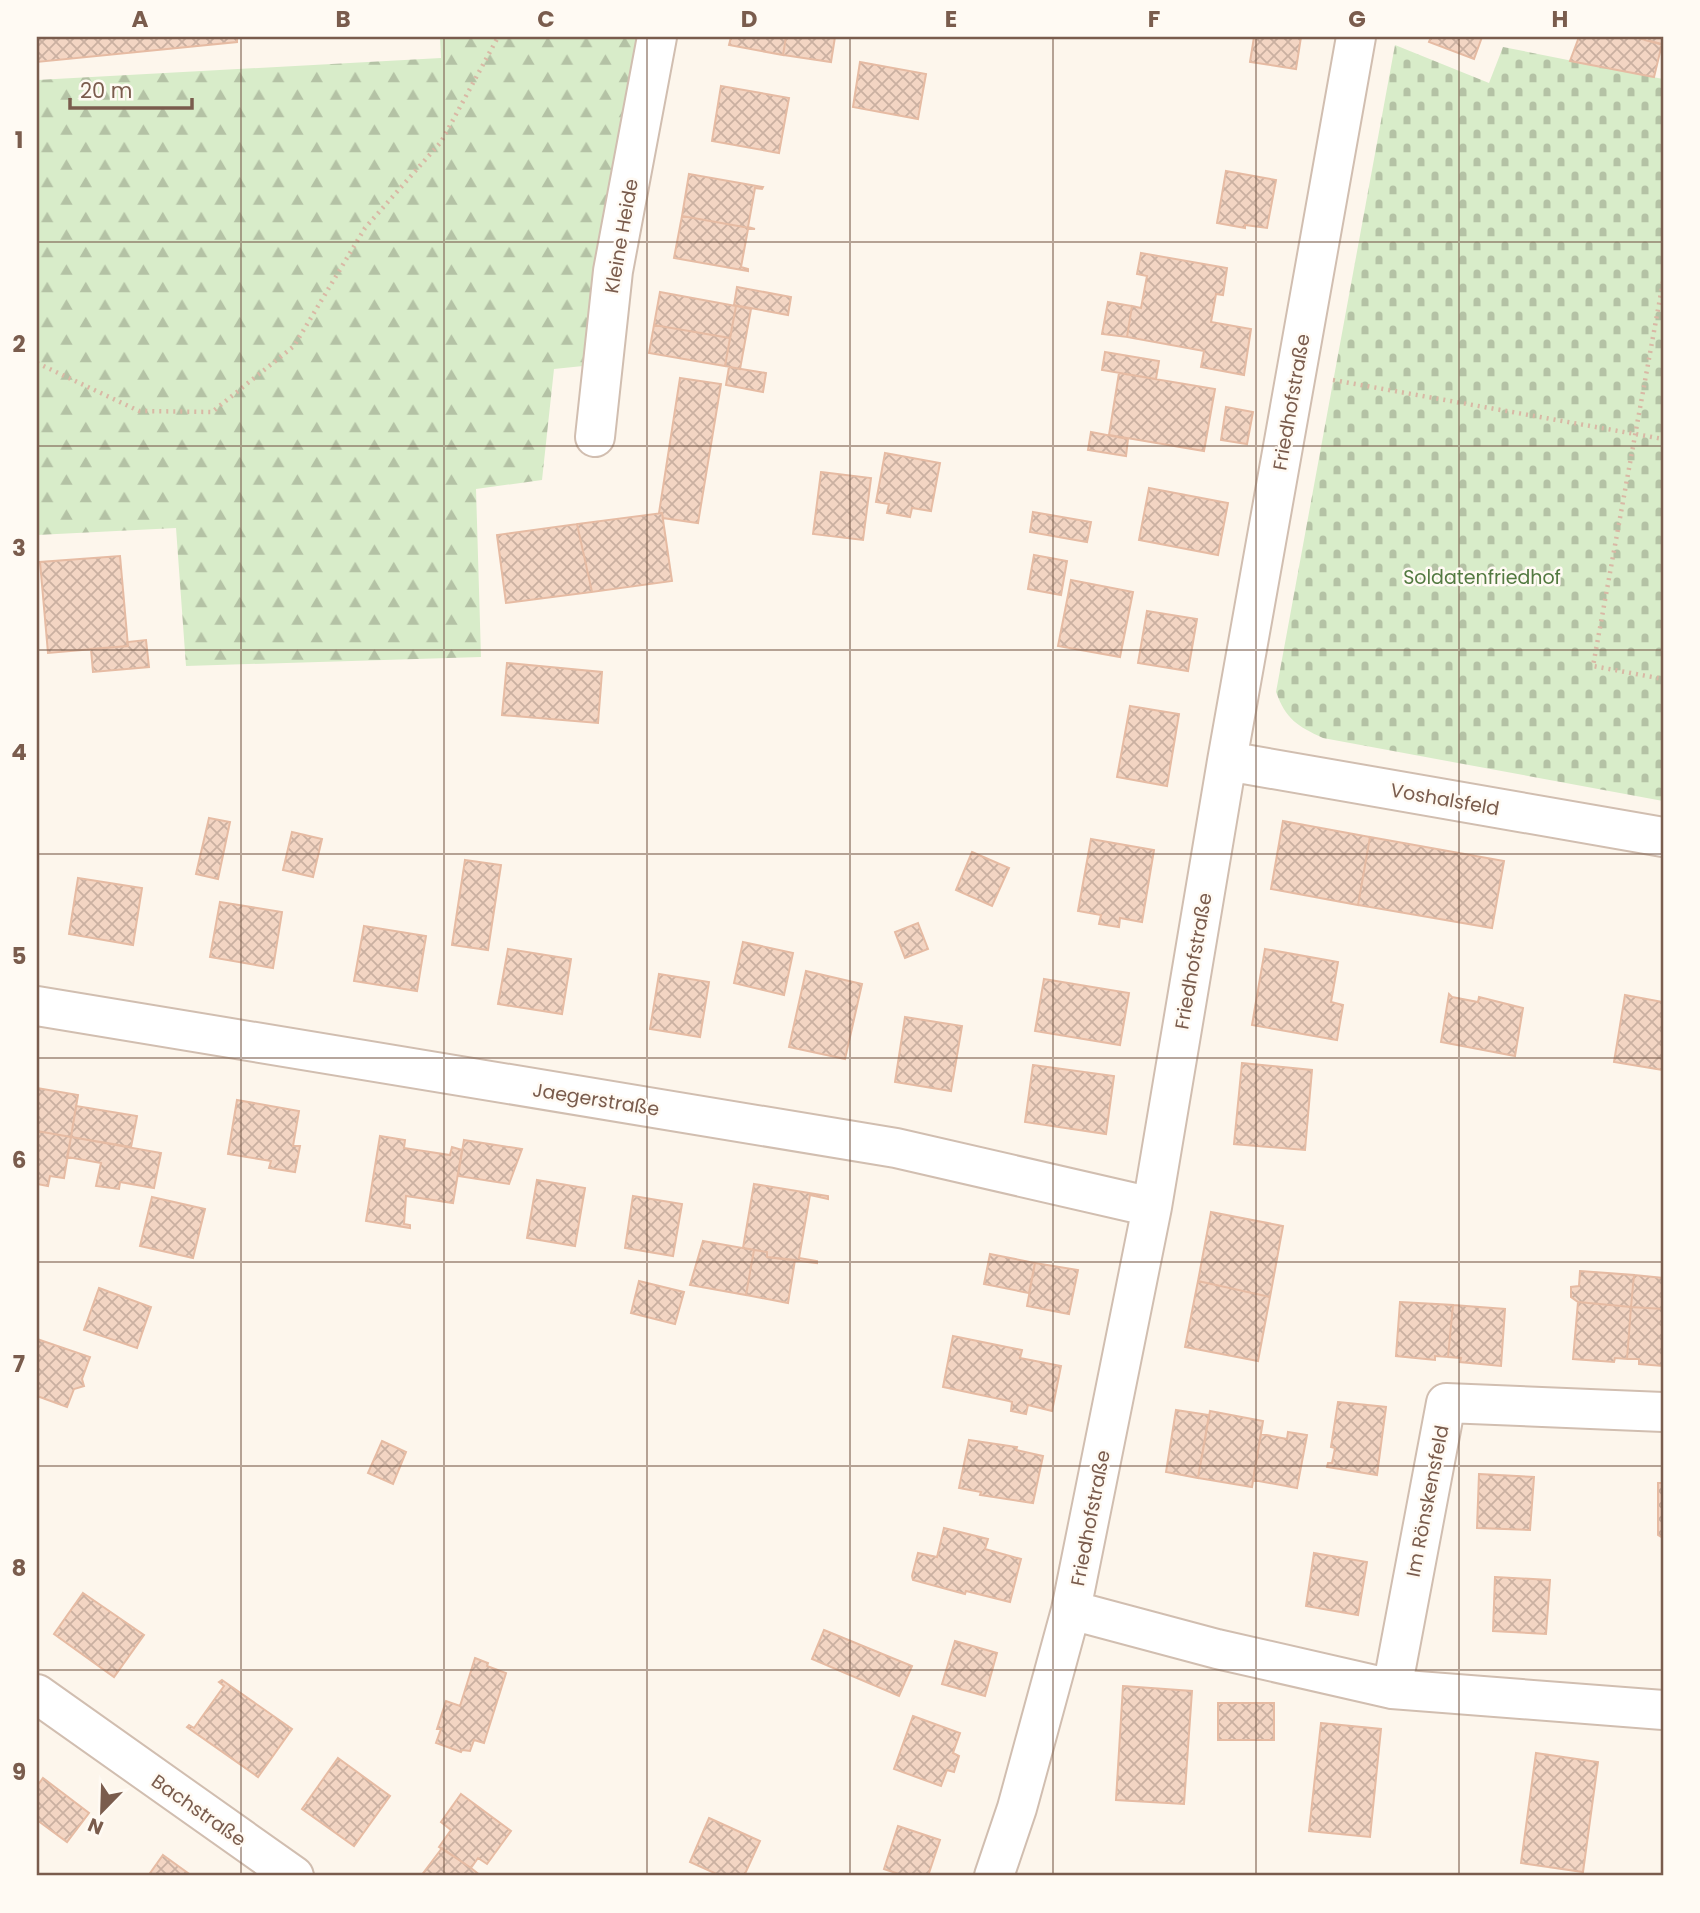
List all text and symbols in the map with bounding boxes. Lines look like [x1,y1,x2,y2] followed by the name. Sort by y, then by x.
[132,3,149,35] text: A
[335,3,351,35] text: B
[537,3,555,35] text: C
[741,3,757,35] text: D
[945,3,957,35] text: E
[1148,3,1160,35] text: F
[1348,3,1366,35] text: G
[1552,3,1568,35] text: H
[70,66,192,110] scale bar
[80,76,133,105] text: 20 m
[15,124,23,156] text: 1
[598,177,645,295] street label: Kleine Heide
[12,328,26,360] text: 2
[1266,332,1317,472] street label: Friedhofstraße
[12,532,26,564] text: 3
[1403,564,1561,591] park label: Soldatenfriedhof
[11,736,27,768] text: 4
[1388,777,1501,822] street label: Voshalsfeld
[1168,891,1219,1031] street label: Friedhofstraße
[12,940,26,972] text: 5
[531,1076,661,1123] street label: Jaegerstraße
[12,1144,26,1176] text: 6
[13,1348,25,1380] text: 7
[1400,1423,1455,1579] street label: Im Rönskensfeld
[1064,1448,1117,1588] street label: Friedhofstraße
[12,1552,26,1584] text: 8
[12,1756,26,1788] text: 9
[146,1768,251,1853] street label: Bachstraße
[66,1776,136,1846] north arrow
[84,1811,107,1841] text: N

